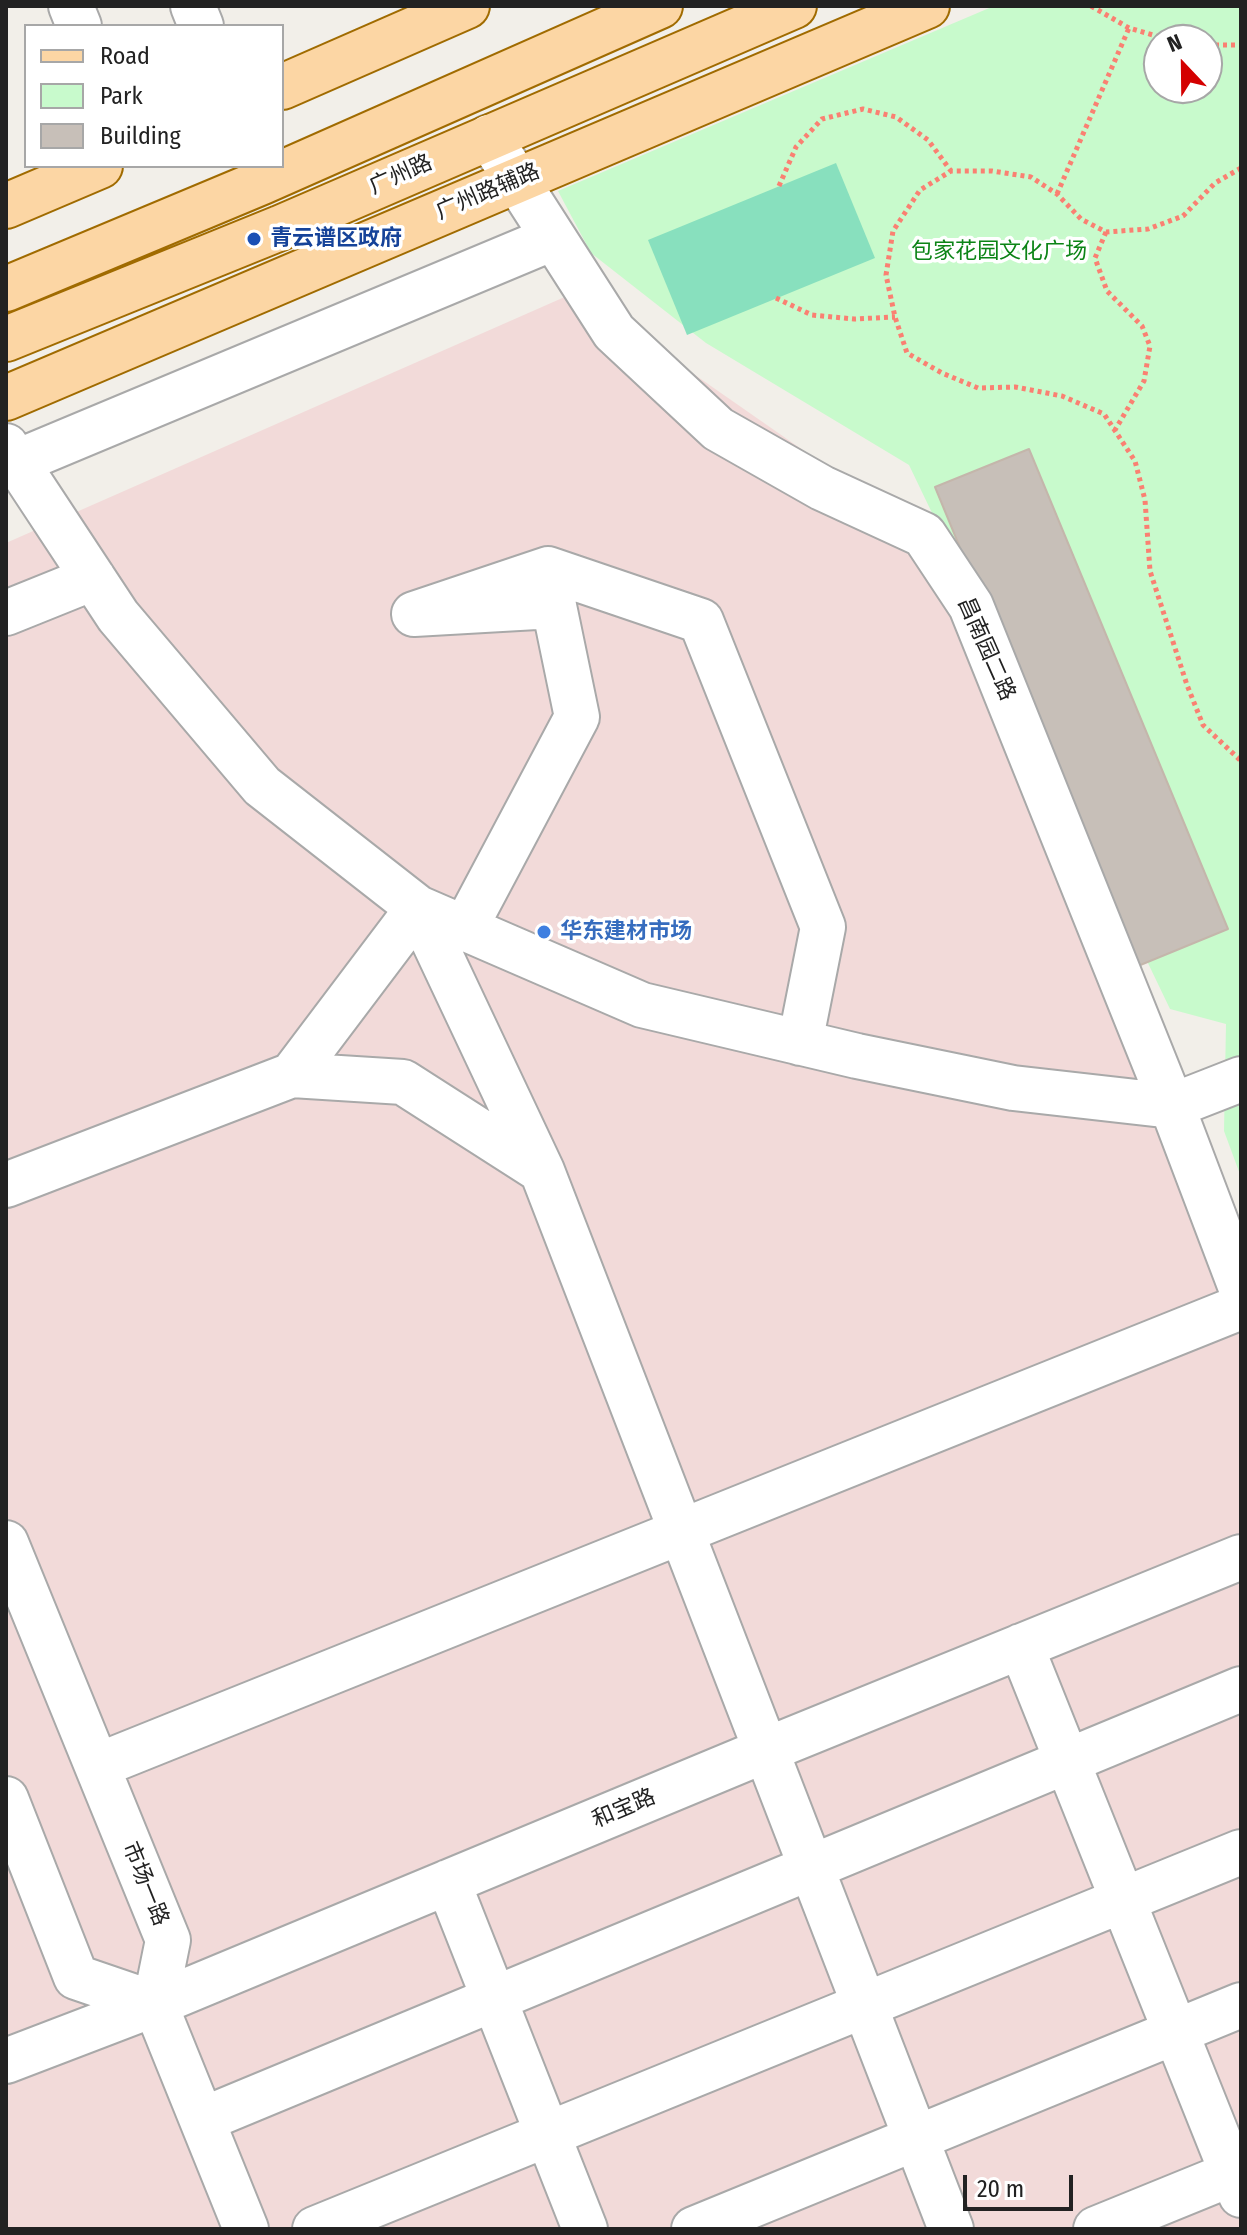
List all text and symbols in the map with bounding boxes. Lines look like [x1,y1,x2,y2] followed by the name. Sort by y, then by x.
[24,24,284,168] legend
[1143,24,1223,104] north arrow
[1163,28,1186,58] text: N
[100,42,150,70] text: Road
[100,82,143,110] text: Park
[100,122,181,150] text: Building
[365,150,437,200] street label: 广州路
[432,158,544,226] street label: 广州路辅路
[270,226,402,252] place label: 青云谱区政府
[245,230,263,248] marker: 青云谱区政府
[911,239,1087,265] park label: 包家花园文化广场
[952,593,1020,705] street label: 昌南园二路
[560,919,692,945] place label: 华东建材市场
[535,923,553,941] marker: 华东建材市场
[588,1784,660,1834] street label: 和宝路
[116,1838,174,1930] street label: 市场一路
[967,2159,1077,2209] scale bar
[977,2175,1024,2203] text: 20 m

